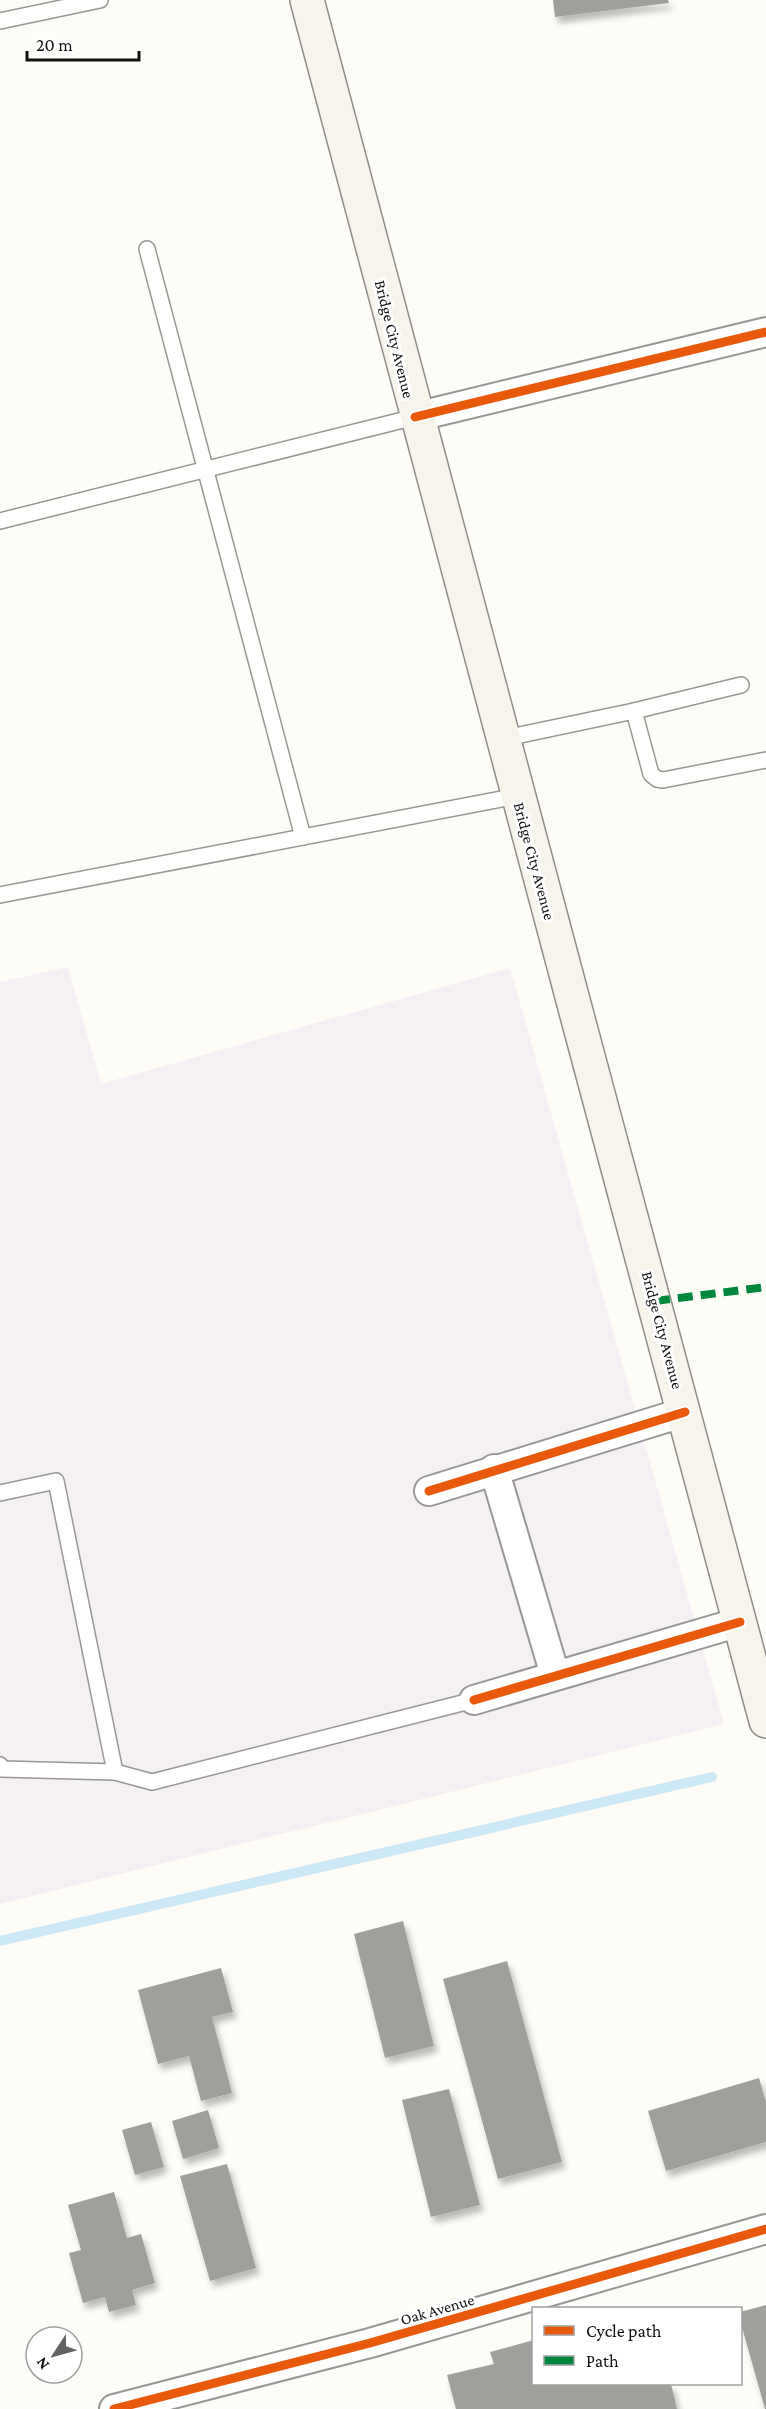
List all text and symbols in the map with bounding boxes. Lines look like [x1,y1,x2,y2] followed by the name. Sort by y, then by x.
[27,24,140,62] scale bar
[36,35,73,55] text: 20 m
[371,278,417,400] street label: Bridge City Avenue
[510,800,558,922] street label: Bridge City Avenue
[638,1269,686,1391] street label: Bridge City Avenue
[398,2291,476,2328] street label: Oak Avenue
[532,2307,742,2385] legend
[586,2321,662,2341] text: Cycle path
[24,2325,84,2385] north arrow
[586,2351,619,2371] text: Path
[32,2354,52,2373] text: N

